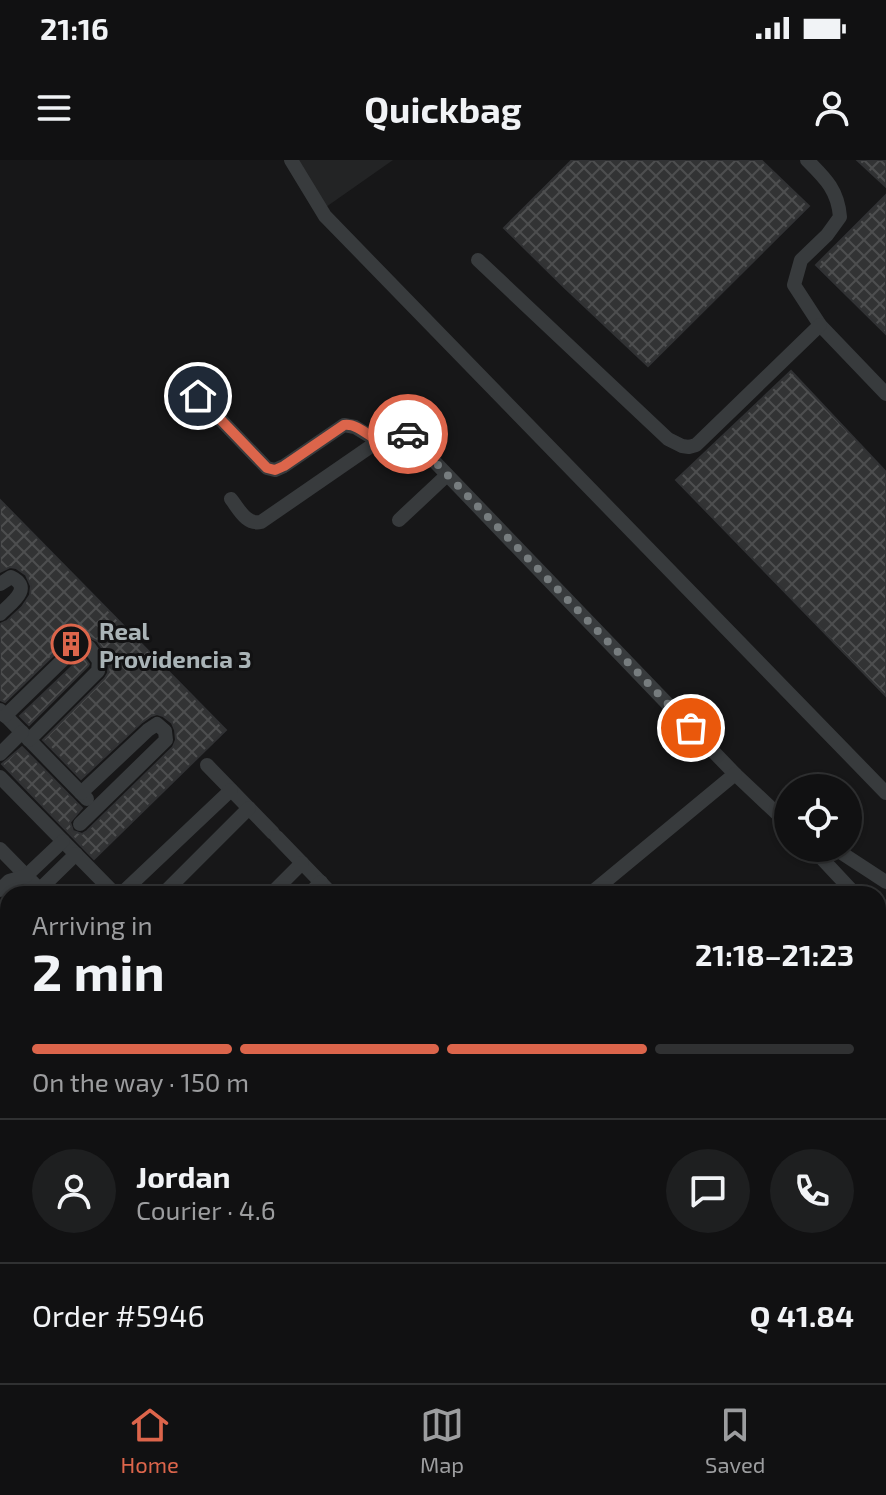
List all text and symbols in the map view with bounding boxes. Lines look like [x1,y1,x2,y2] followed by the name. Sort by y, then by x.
[40,10,109,46] text: 21:16
[32,86,76,130] icon: menu
[810,86,854,130] icon: person
[364,87,522,130] text: Quickbag
[164,362,232,430] pin
[176,374,220,418] icon: home
[368,394,448,474] courier
[386,412,430,456] icon: car
[99,616,252,673] place label: Real Providencia 3
[50,623,92,665] building icon: Real Providencia 3
[657,694,725,762] pin
[669,706,713,750] icon: bag
[774,774,862,862] map controls
[774,774,862,862] button: locate
[32,909,153,940] text: Arriving in
[695,936,854,972] text: 21:18–21:23
[32,939,165,1001] text: 2 min
[32,1066,249,1097] text: On the way · 150 m
[32,1149,116,1233] button: person
[666,1149,750,1233] button: chat
[770,1149,854,1233] button: phone
[136,1158,231,1194] text: Jordan
[136,1194,276,1225] text: Courier · 4.6
[32,1297,205,1333] text: Order #5946
[750,1297,854,1333] text: Q 41.84
[121,1403,179,1477] tab: Home
[420,1403,464,1477] tab: Map
[705,1403,765,1477] tab: Saved

